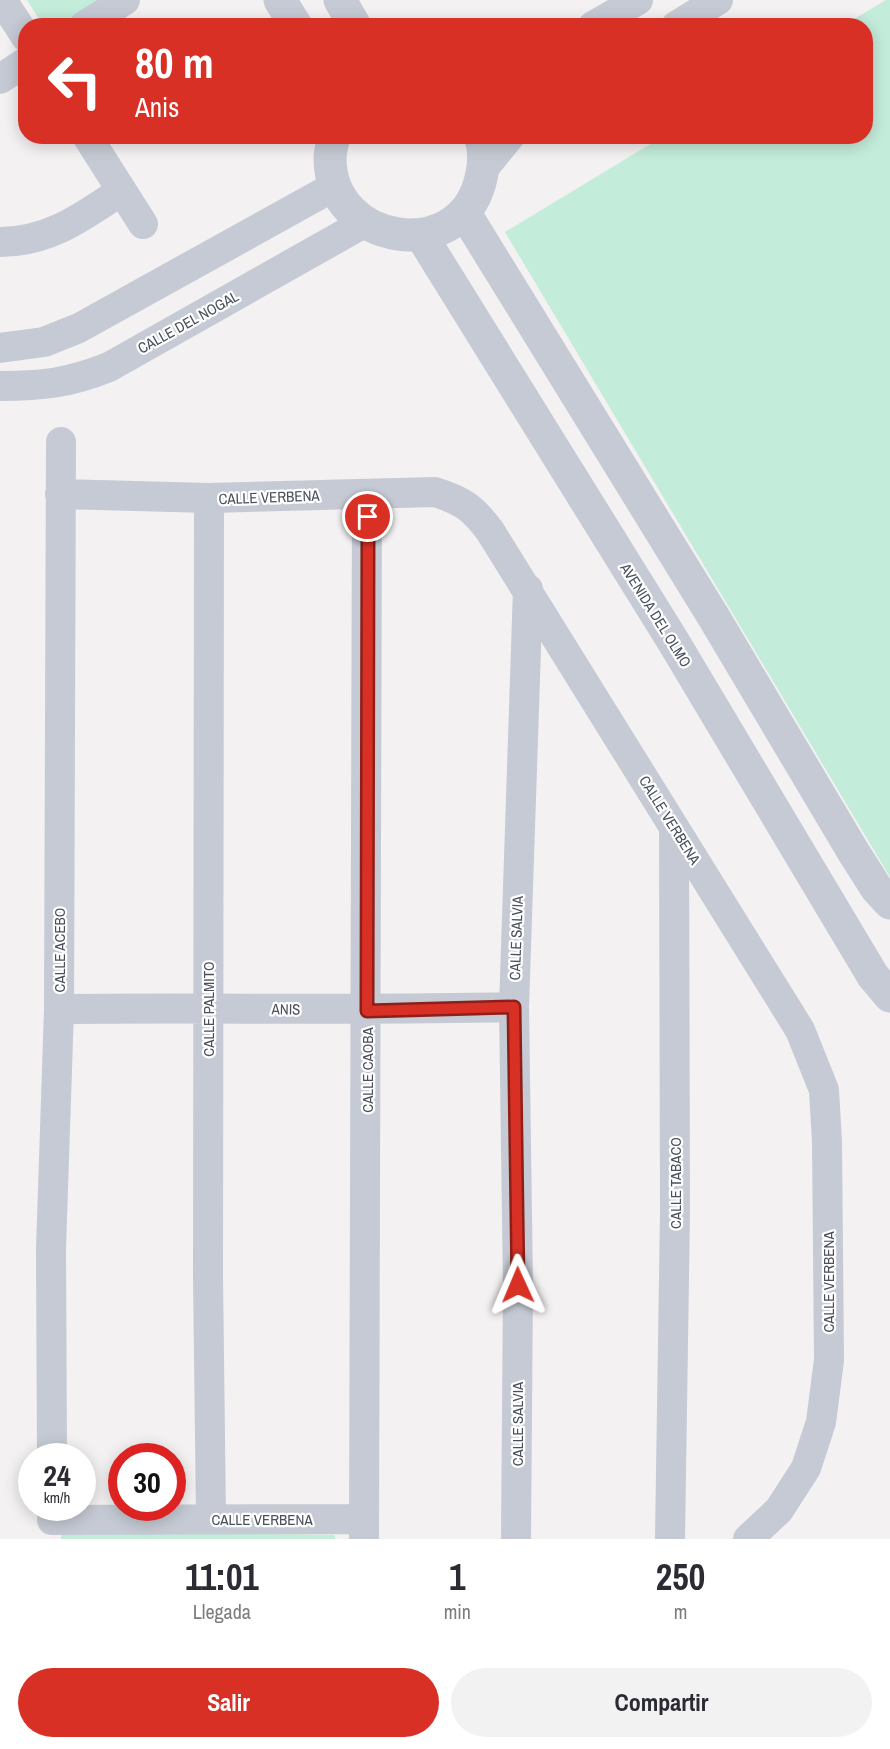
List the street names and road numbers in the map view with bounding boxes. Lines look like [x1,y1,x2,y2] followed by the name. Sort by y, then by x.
[134,286,242,358] street label: CALLE DEL NOGAL
[218,485,321,509] street label: CALLE VERBENA
[615,558,696,671] street label: AVENIDA DEL OLMO
[634,772,706,869] street label: CALLE VERBENA
[504,895,528,981] street label: CALLE SALVIA
[49,908,70,992] street label: CALLE ACEBO
[198,961,219,1057] street label: CALLE PALMITO
[270,998,301,1020] street label: ANIS
[357,1026,378,1113] street label: CALLE CAOBA
[665,1137,686,1229] street label: CALLE TABACO
[818,1231,839,1333] street label: CALLE VERBENA
[507,1381,528,1466] street label: CALLE SALVIA
[211,1509,313,1530] street label: CALLE VERBENA

